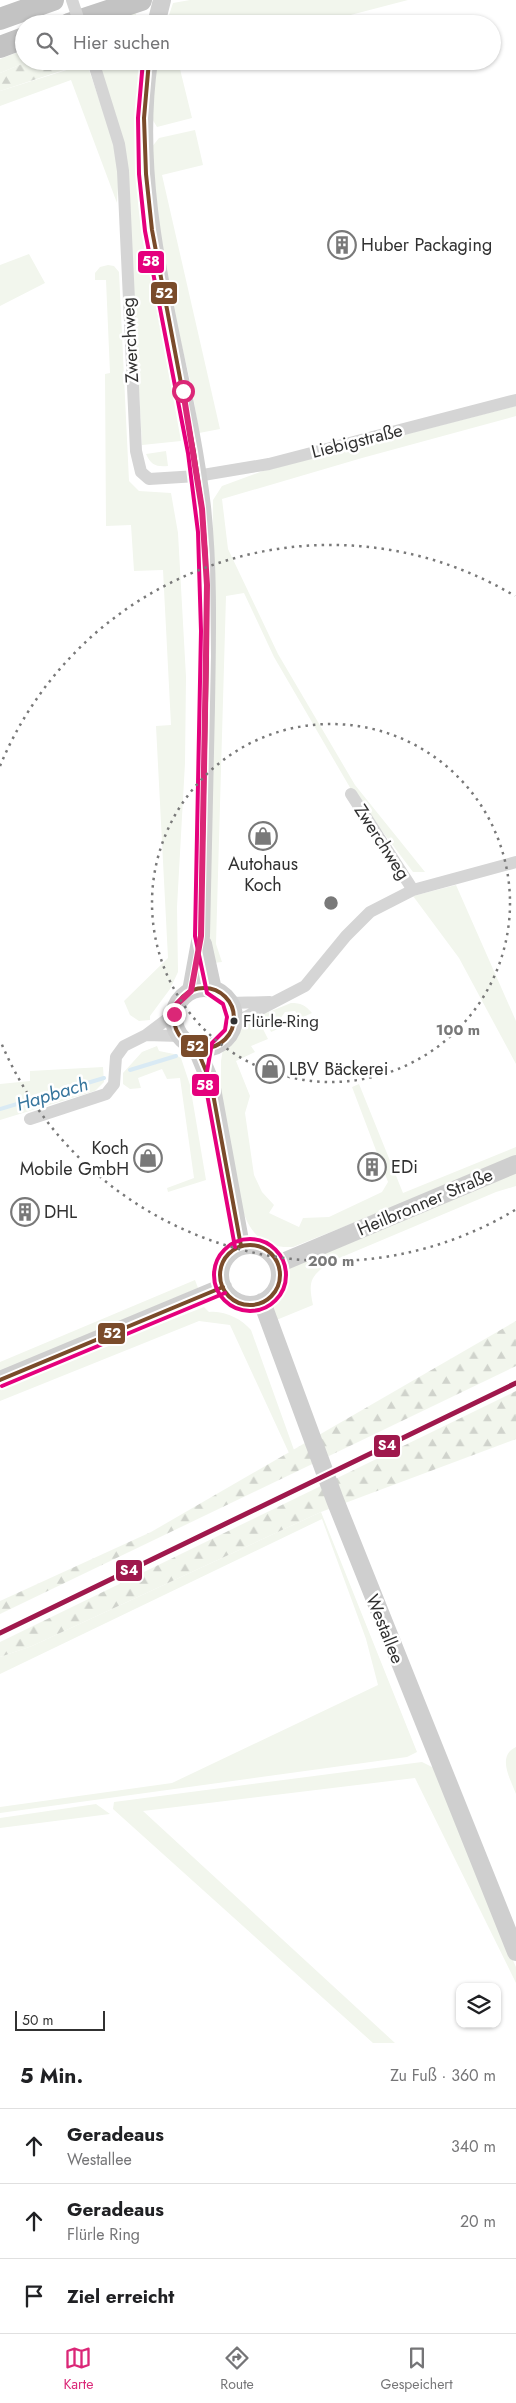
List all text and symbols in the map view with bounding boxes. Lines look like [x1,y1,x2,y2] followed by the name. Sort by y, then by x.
[15,15,501,70] search box
[33,29,61,57] icon: search
[73,29,170,56] text: Hier suchen
[327,230,357,260] building icon: Huber Packaging
[361,232,492,258] place label: Huber Packaging
[137,250,165,274] line badge: 58
[142,251,160,271] text: 58
[150,281,178,305] line badge: 52
[155,283,173,303] text: 52
[115,297,145,383] street label: Zwerchweg
[172,380,195,403] route start
[309,417,405,465] street label: Liebigstraße
[348,799,416,885] street label: Zwerchweg
[248,821,278,851] shop icon: Autohaus Koch
[228,851,298,898] place label: Autohaus Koch
[322,894,340,912] centre of rings
[163,1003,186,1026] route end
[243,1009,319,1033] place label: Flürle-Ring
[229,1016,239,1026] marker: Flürle-Ring
[436,1019,480,1041] text: 100 m
[180,1034,209,1058] line badge: 52
[186,1036,204,1056] text: 52
[255,1054,285,1084] shop icon: LBV Bäckerei
[289,1056,388,1082] place label: LBV Bäckerei
[13,1070,91,1118] water label: Hapbach
[191,1073,220,1097] line badge: 58
[196,1075,214,1095] text: 58
[20,1135,129,1182] place label: Koch Mobile GmbH
[133,1143,163,1173] shop icon: Koch Mobile GmbH
[357,1152,387,1182] building icon: EDi
[391,1154,418,1180] place label: EDi
[353,1162,497,1242] street label: Heilbronner Straße
[10,1197,40,1227] building icon: DHL
[44,1199,77,1225] place label: DHL
[308,1250,354,1272] text: 200 m
[97,1322,126,1345] line badge: 52
[103,1323,121,1343] text: 52
[373,1434,401,1458] line badge: S4
[378,1435,396,1455] text: S4
[115,1559,143,1582] line badge: S4
[120,1560,138,1580] text: S4
[359,1590,411,1668] street label: Westallee
[456,1983,501,2028] map controls
[456,1983,501,2028] button: layers
[15,2008,105,2031] scale bar
[22,2010,53,2030] text: 50 m
[20,2061,83,2091] text: 5 Min.
[390,2064,496,2087] text: Zu Fuß · 360 m
[67,2121,164,2148] text: Geradeaus
[20,2132,48,2160] icon: ahead
[451,2135,496,2158] text: 340 m
[67,2148,132,2171] text: Westallee
[67,2196,164,2223] text: Geradeaus
[20,2207,48,2235] icon: ahead
[460,2210,496,2233] text: 20 m
[67,2223,140,2246] text: Flürle Ring
[20,2282,48,2310] icon: arrive
[67,2283,174,2310] text: Ziel erreicht
[63,2344,93,2394] tab: Karte
[220,2344,254,2394] tab: Route
[381,2344,453,2394] tab: Gespeichert

